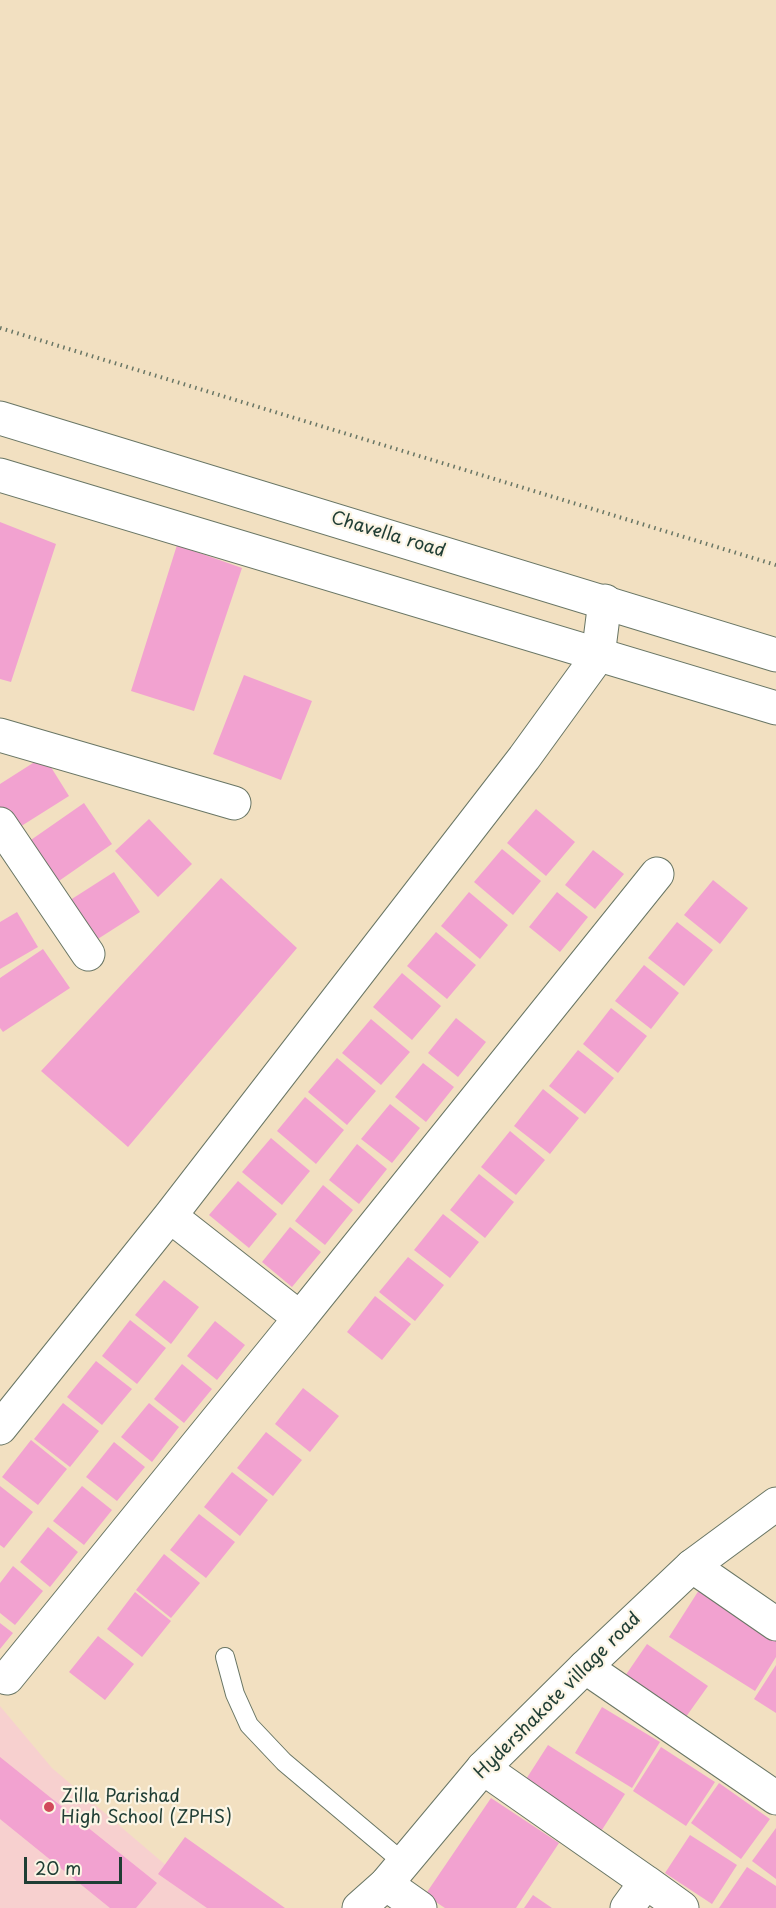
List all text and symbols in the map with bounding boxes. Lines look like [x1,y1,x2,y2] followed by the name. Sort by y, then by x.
[328,507,448,563] street label: Chavella road
[470,1608,646,1784] street label: Hydershakote village road
[61,1786,232,1828] place label: Zilla Parishad High School (ZPHS)
[42,1800,56,1814] marker: Zilla Parishad High School (ZPHS)
[27,1845,124,1883] scale bar
[35,1854,81,1881] text: 20 m

